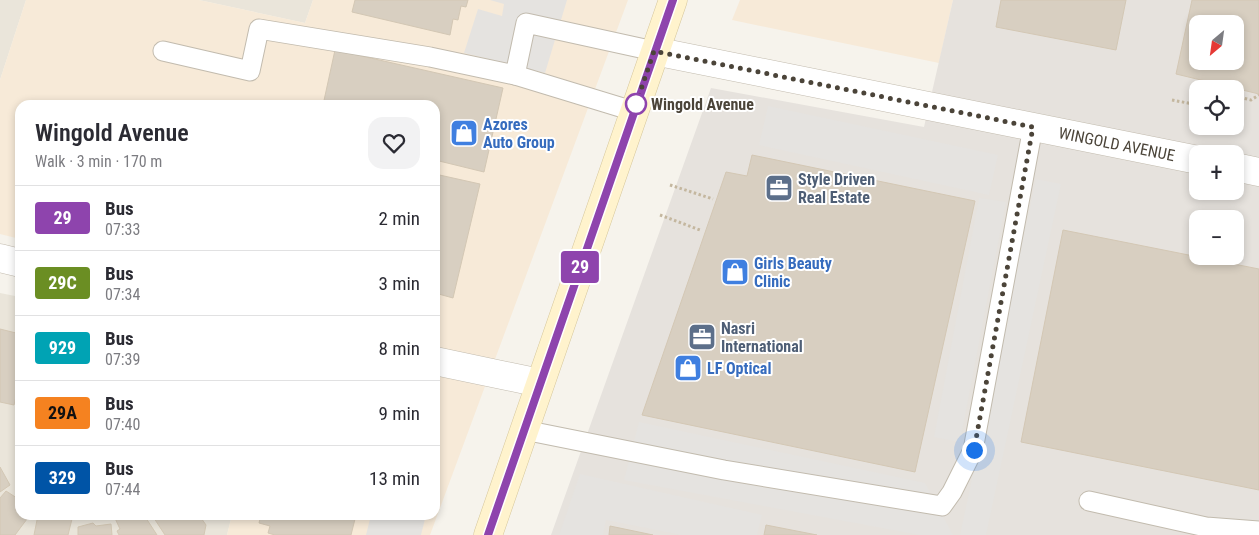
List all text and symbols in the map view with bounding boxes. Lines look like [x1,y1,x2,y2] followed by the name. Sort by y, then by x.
[1189,15,1244,70] north arrow
[1189,15,1244,265] map controls
[1189,80,1244,135] button: locate
[625,93,647,115] marker: Wingold Avenue
[651,95,754,114] place label: Wingold Avenue
[483,115,555,152] place label: Azores Auto Group
[368,117,420,169] button: heart
[449,118,479,148] shop icon: Azores Auto Group
[35,119,189,147] text: Wingold Avenue
[1057,123,1176,165] street label: WINGOLD AVENUE
[1189,145,1244,200] button: +
[35,152,162,171] text: Walk · 3 min · 170 m
[798,170,875,207] place label: Style Driven Real Estate
[764,173,794,203] office icon: Style Driven Real Estate
[105,197,134,220] text: Bus
[53,207,72,228] text: 29
[378,207,420,230] text: 2 min
[1189,210,1244,265] button: −
[105,220,140,239] text: 07:33
[558,251,602,283] line badge: 29
[754,254,832,291] place label: Girls Beauty Clinic
[571,256,589,277] text: 29
[720,257,750,287] shop icon: Girls Beauty Clinic
[105,262,134,285] text: Bus
[48,272,77,293] text: 29C
[378,272,420,295] text: 3 min
[105,285,140,304] text: 07:34
[721,319,803,356] place label: Nasri International
[687,322,717,352] office icon: Nasri International
[105,327,134,350] text: Bus
[49,337,76,358] text: 929
[378,337,420,360] text: 8 min
[105,350,140,369] text: 07:39
[673,353,703,383] shop icon: LF Optical
[707,359,771,378] place label: LF Optical
[105,392,134,415] text: Bus
[48,402,77,423] text: 29A
[378,402,420,425] text: 9 min
[105,415,140,434] text: 07:40
[962,438,987,463] your location
[105,457,134,480] text: Bus
[49,467,76,488] text: 329
[369,467,420,490] text: 13 min
[105,480,140,499] text: 07:44

